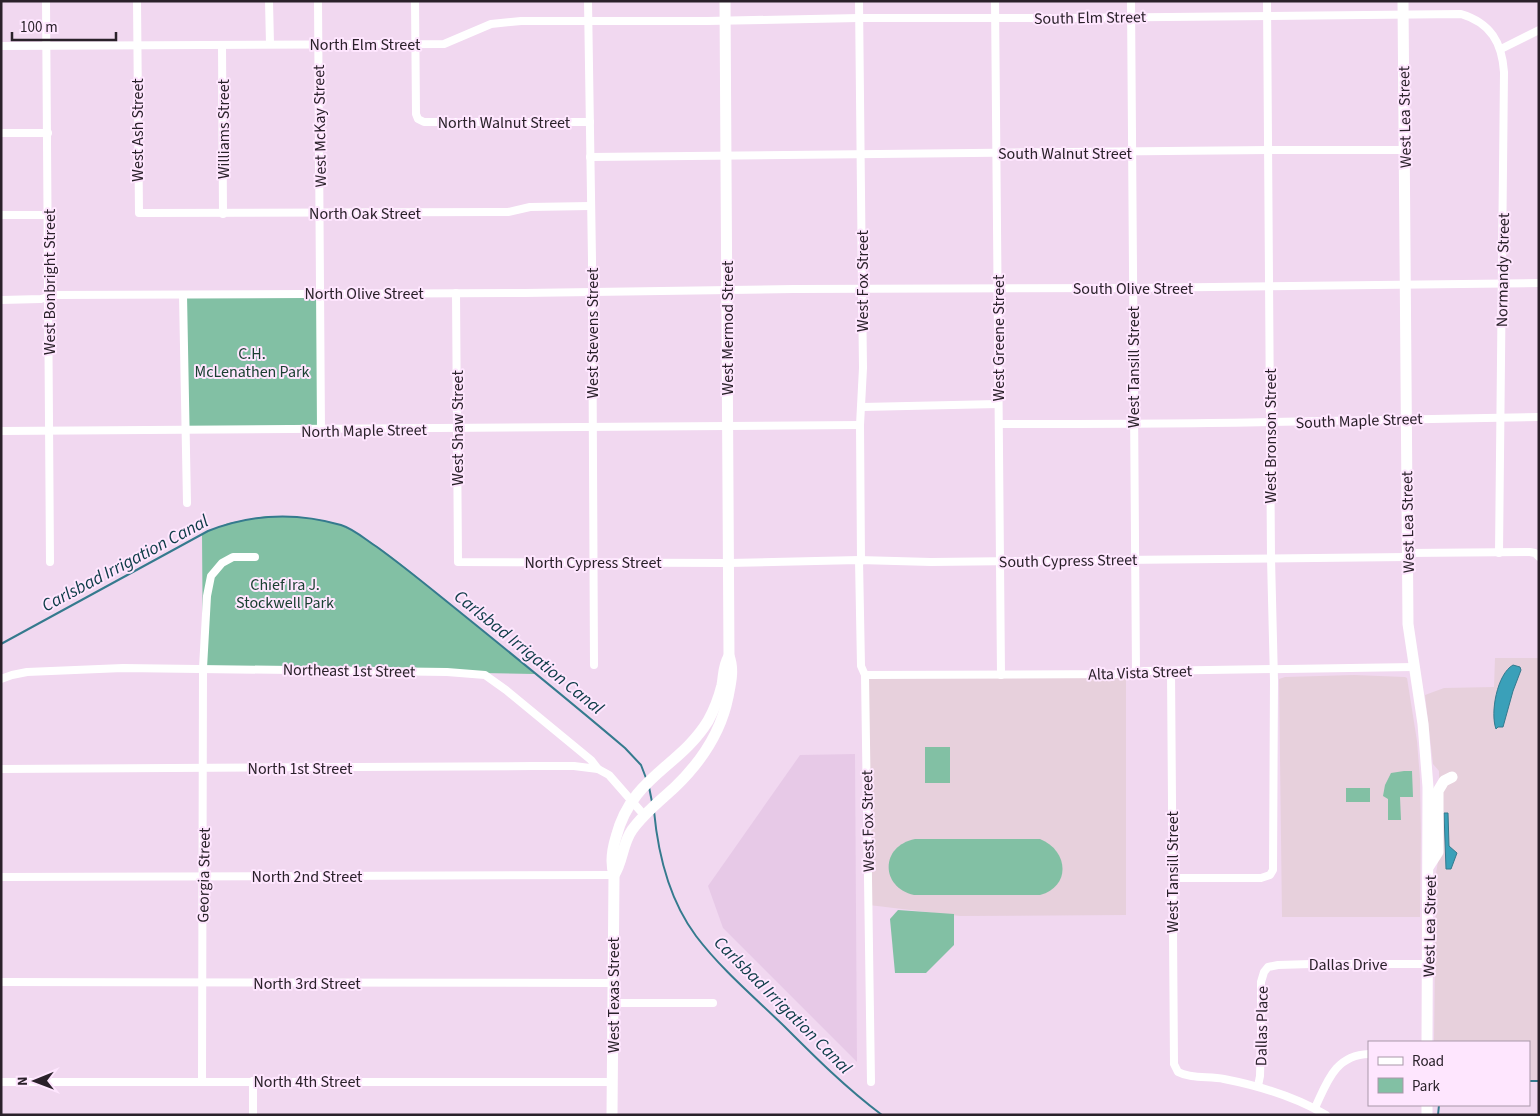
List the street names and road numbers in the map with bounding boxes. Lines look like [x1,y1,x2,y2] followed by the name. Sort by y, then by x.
[1034,6,1147,30] street label: South Elm Street
[310,34,421,56] street label: North Elm Street
[308,64,332,187] street label: West McKay Street
[1393,65,1417,168] street label: West Lea Street
[127,78,149,182] street label: West Ash Street
[213,78,235,179] street label: Williams Street
[438,112,571,134] street label: North Walnut Street
[998,143,1133,165] street label: South Walnut Street
[309,203,421,225] street label: North Oak Street
[39,208,61,355] street label: West Bonbright Street
[1491,212,1515,327] street label: Normandy Street
[852,229,874,332] street label: West Fox Street
[717,260,739,395] street label: West Mermod Street
[582,267,604,398] street label: West Stevens Street
[988,274,1010,401] street label: West Greene Street
[1073,278,1194,300] street label: South Olive Street
[304,283,424,305] street label: North Olive Street
[1123,306,1145,428] street label: West Tansill Street
[1260,368,1282,504] street label: West Bronson Street
[447,370,469,486] street label: West Shaw Street
[1295,408,1424,434] street label: South Maple Street
[301,419,428,443] street label: North Maple Street
[1396,470,1420,573] street label: West Lea Street
[999,549,1138,573] street label: South Cypress Street
[524,552,662,574] street label: North Cypress Street
[283,659,416,683] street label: Northeast 1st Street
[1088,660,1193,686] street label: Alta Vista Street
[248,758,353,780] street label: North 1st Street
[856,769,880,872] street label: West Fox Street
[1162,811,1184,933] street label: West Tansill Street
[192,827,216,923] street label: Georgia Street
[252,866,363,888] street label: North 2nd Street
[1418,874,1442,977] street label: West Lea Street
[603,936,625,1053] street label: West Texas Street
[1309,954,1387,976] street label: Dallas Drive
[253,973,361,995] street label: North 3rd Street
[1250,986,1274,1066] street label: Dallas Place
[253,1071,361,1093] street label: North 4th Street

